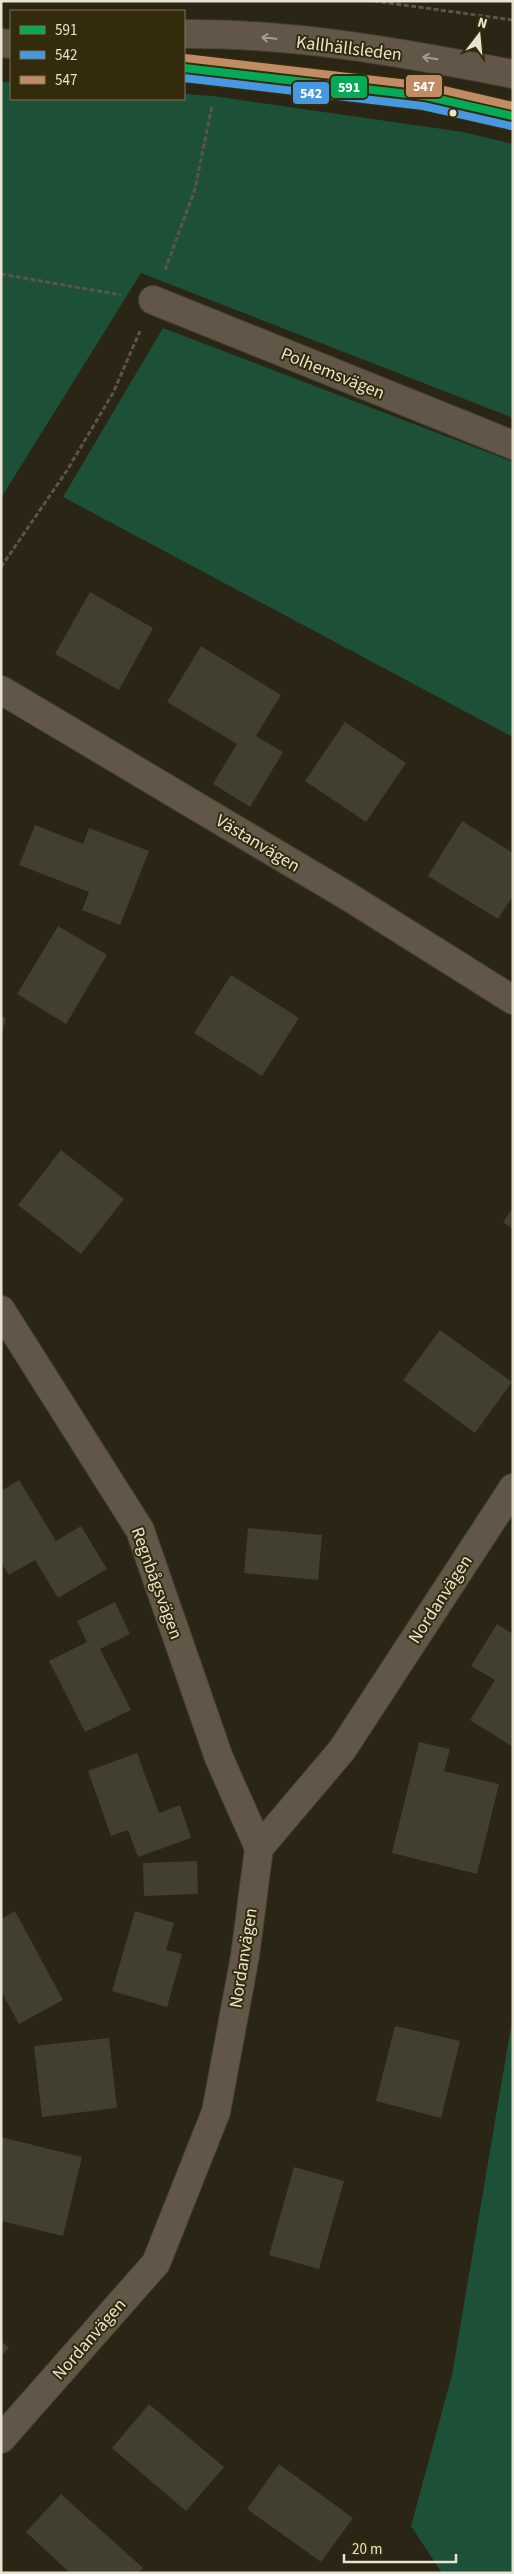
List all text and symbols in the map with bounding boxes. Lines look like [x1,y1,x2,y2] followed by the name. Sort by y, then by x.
[10,10,185,100] legend
[454,10,504,60] north arrow
[475,13,490,34] text: N
[55,20,77,41] text: 591
[295,30,403,67] street label: Kallhällsleden
[261,33,277,43] one-way arrow
[55,45,77,66] text: 542
[423,53,439,63] one-way arrow
[55,70,77,91] text: 547
[405,74,443,98] line badge: 547
[330,75,368,99] line badge: 591
[413,77,435,97] text: 547
[338,78,360,98] text: 591
[292,81,330,105] line badge: 542
[300,84,322,104] text: 542
[448,108,458,118] unlabelled marker
[277,341,388,406] street label: Polhemsvägen
[211,808,305,878] street label: Västanvägen
[125,1524,188,1643] street label: Regnbågsvägen
[402,1550,478,1648] street label: Nordanvägen
[223,1906,264,2010] street label: Nordanvägen
[47,2293,132,2386] street label: Nordanvägen
[344,2532,456,2564] scale bar
[352,2539,382,2560] text: 20 m

